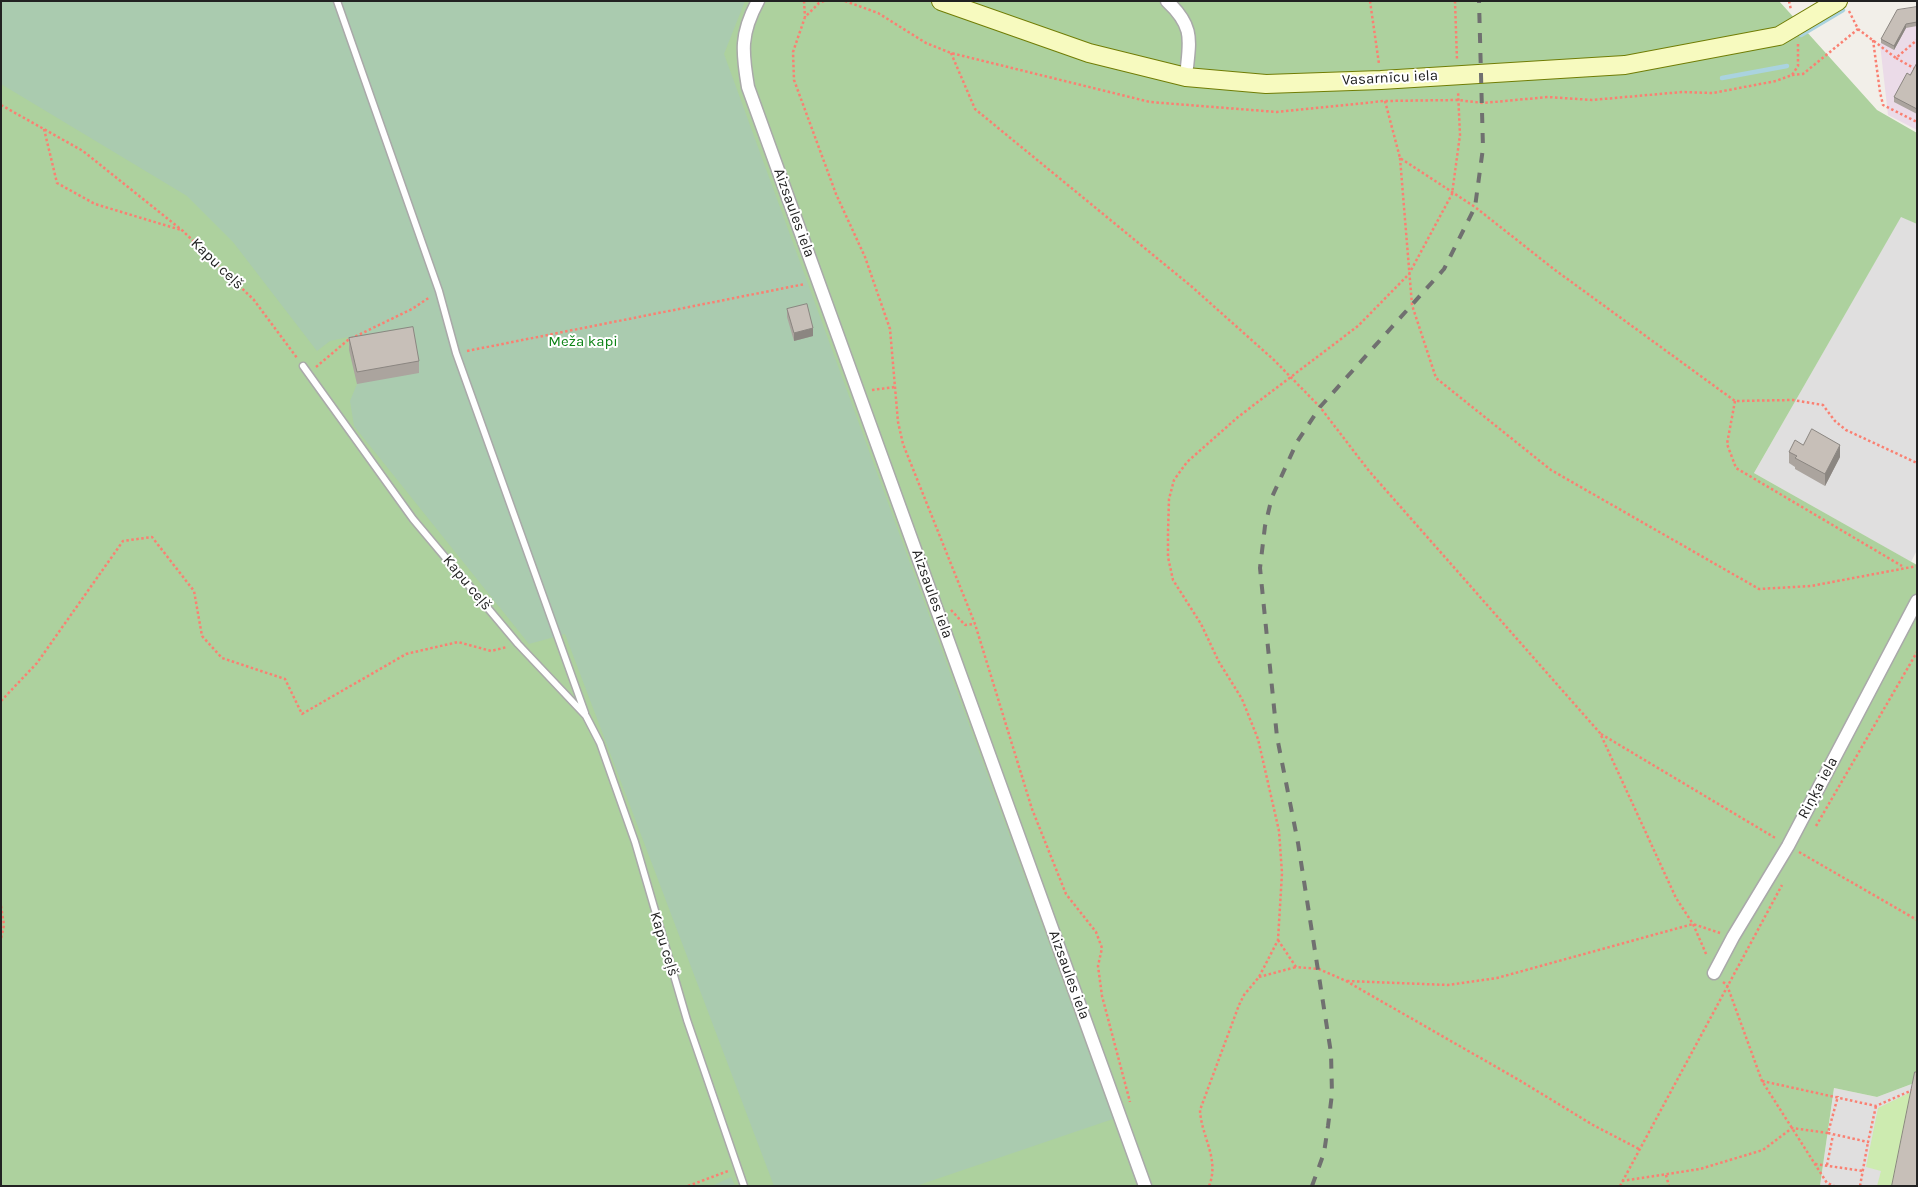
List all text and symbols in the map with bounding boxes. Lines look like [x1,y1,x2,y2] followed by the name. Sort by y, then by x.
[1341,66,1439,90] street label: Vasarnīcu iela
[770,166,818,260] street label: Aizsaules iela
[187,234,247,294] street label: Kapu ceļš
[548,333,618,351] park label: Meža kapi
[908,547,956,641] street label: Aizsaules iela
[439,552,495,614] street label: Kapu ceļš
[1794,754,1842,822] street label: Riņķa iela
[646,910,682,978] street label: Kapu ceļš
[1045,928,1093,1022] street label: Aizsaules iela

